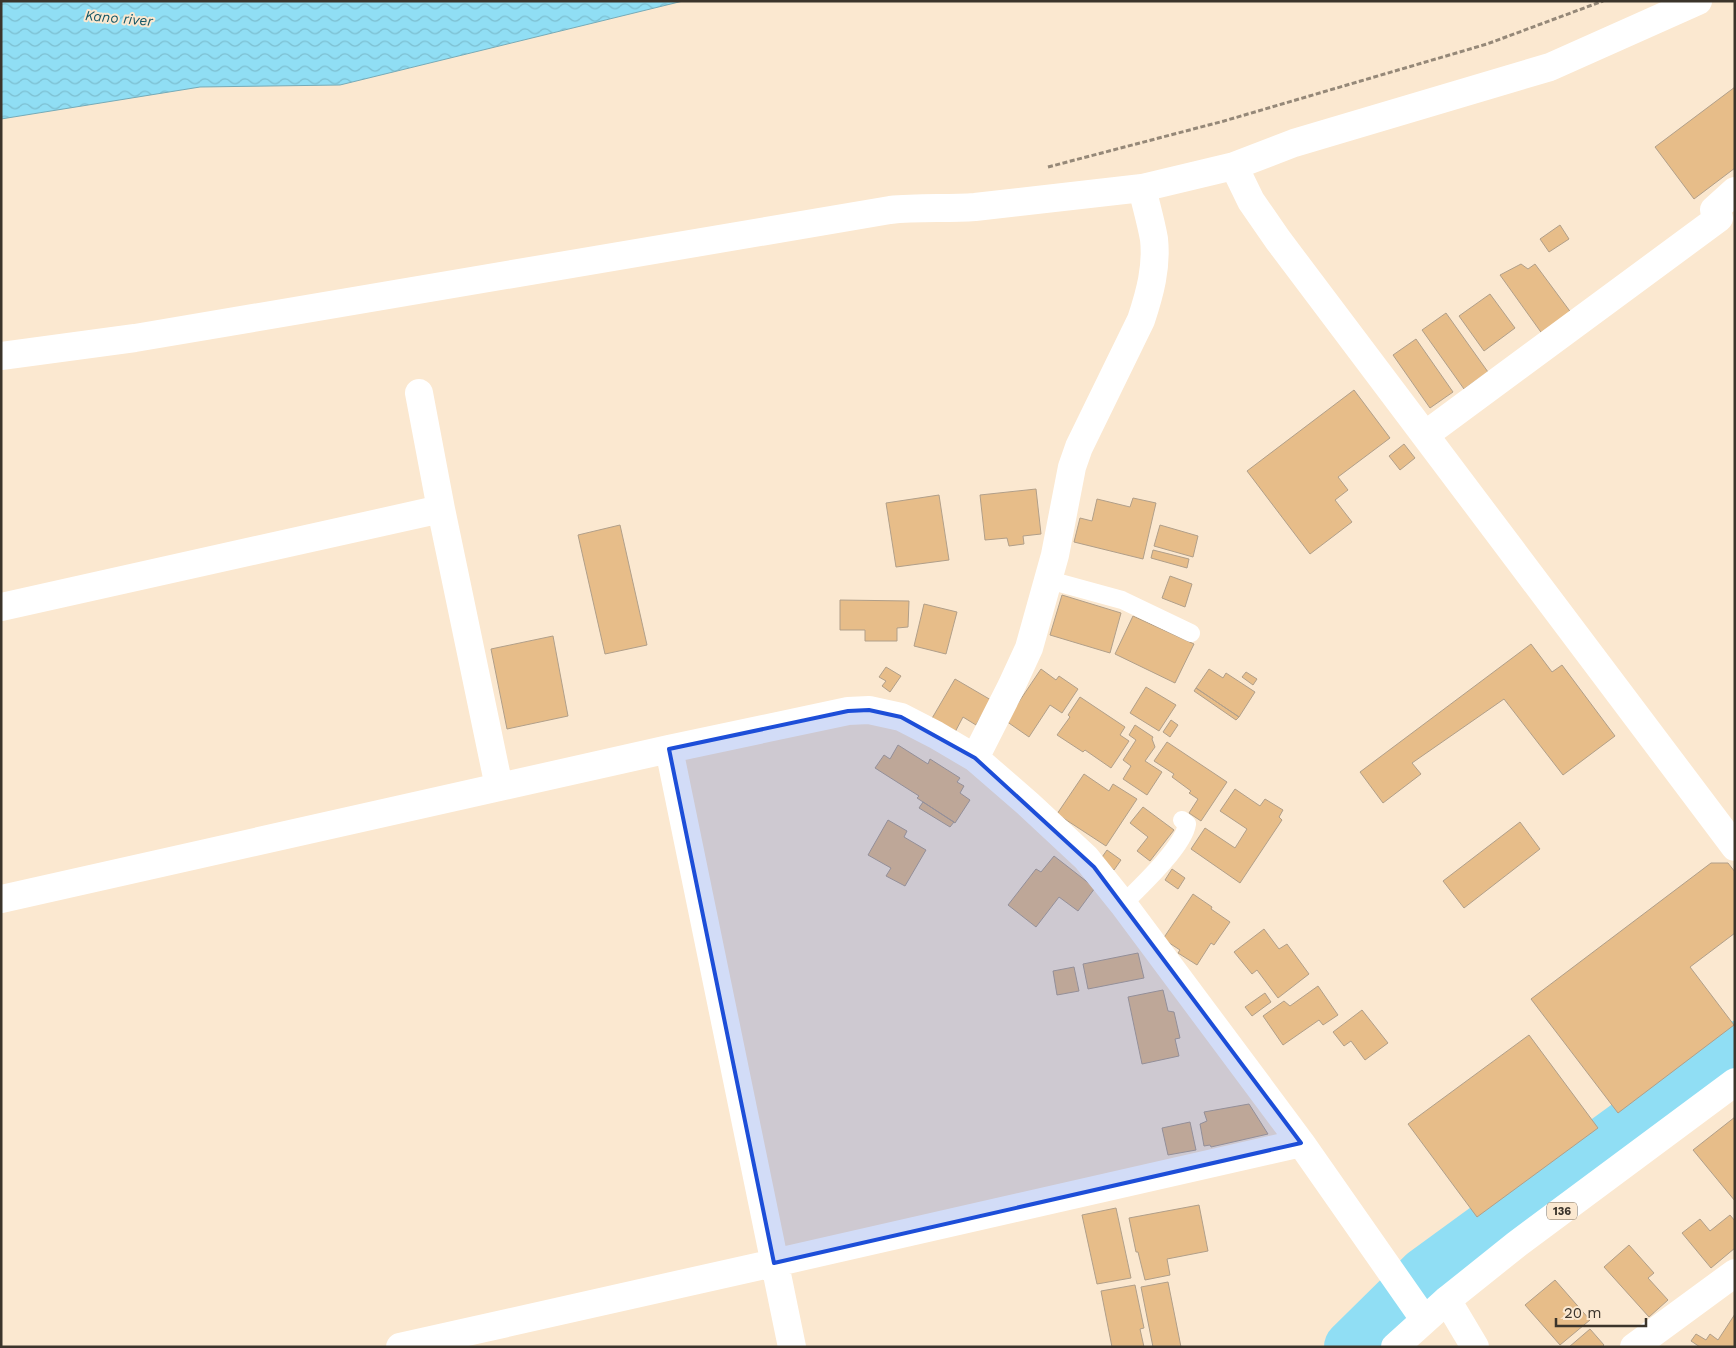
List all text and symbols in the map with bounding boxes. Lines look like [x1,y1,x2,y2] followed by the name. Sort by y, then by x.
[84,7,154,29] water label: Kano river
[1547,1202,1577,1220] road number: 136
[1556,1296,1646,1328] scale bar
[1564,1304,1602,1322] text: 20 m

